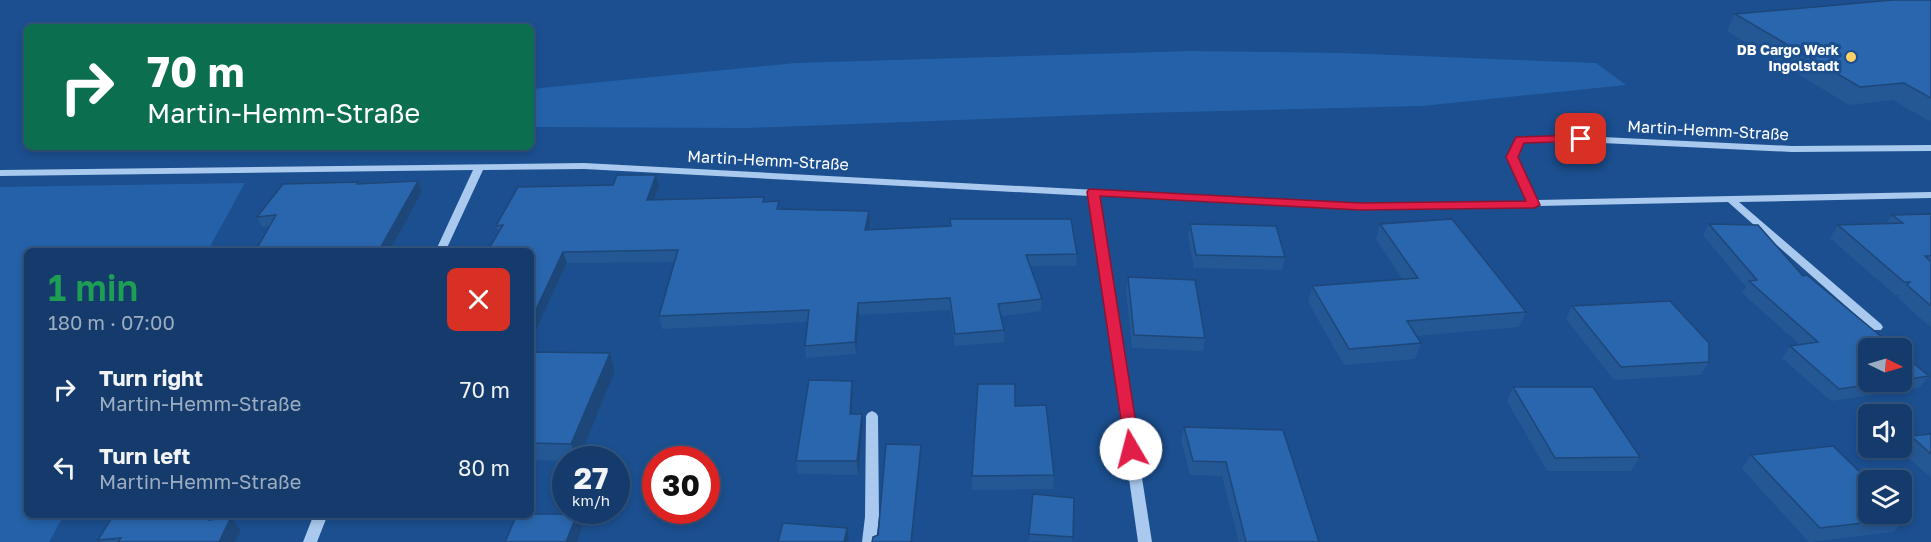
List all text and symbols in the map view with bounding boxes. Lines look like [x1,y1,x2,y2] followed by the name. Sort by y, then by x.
[1737,41,1839,74] place label: DB Cargo Werk Ingolstadt
[147,46,244,96] text: 70 m
[48,48,126,126] icon: right
[1844,50,1858,64] marker: DB Cargo Werk Ingolstadt
[147,97,420,129] text: Martin-Hemm-Straße
[1555,113,1606,164] pin
[1627,116,1789,144] street label: Martin-Hemm-Straße
[1564,122,1597,155] icon: arrive
[687,146,849,174] street label: Martin-Hemm-Straße
[48,266,138,309] text: 1 min
[447,268,510,331] button: close
[48,310,175,334] text: 180 m · 07:00
[1858,338,1912,392] north arrow
[1858,338,1912,524] map controls
[99,364,203,391] text: Turn right
[48,373,81,406] icon: right
[460,376,510,403] text: 70 m
[99,391,301,415] text: Martin-Hemm-Straße
[1858,404,1912,458] button: sound
[1099,417,1163,481] position arrow
[99,442,190,469] text: Turn left
[642,446,720,524] speed limit sign: 30
[48,451,81,484] icon: left
[458,454,510,481] text: 80 m
[574,460,608,496] text: 27
[99,469,301,493] text: Martin-Hemm-Straße
[1858,470,1912,524] button: layers
[572,491,610,509] text: km/h

